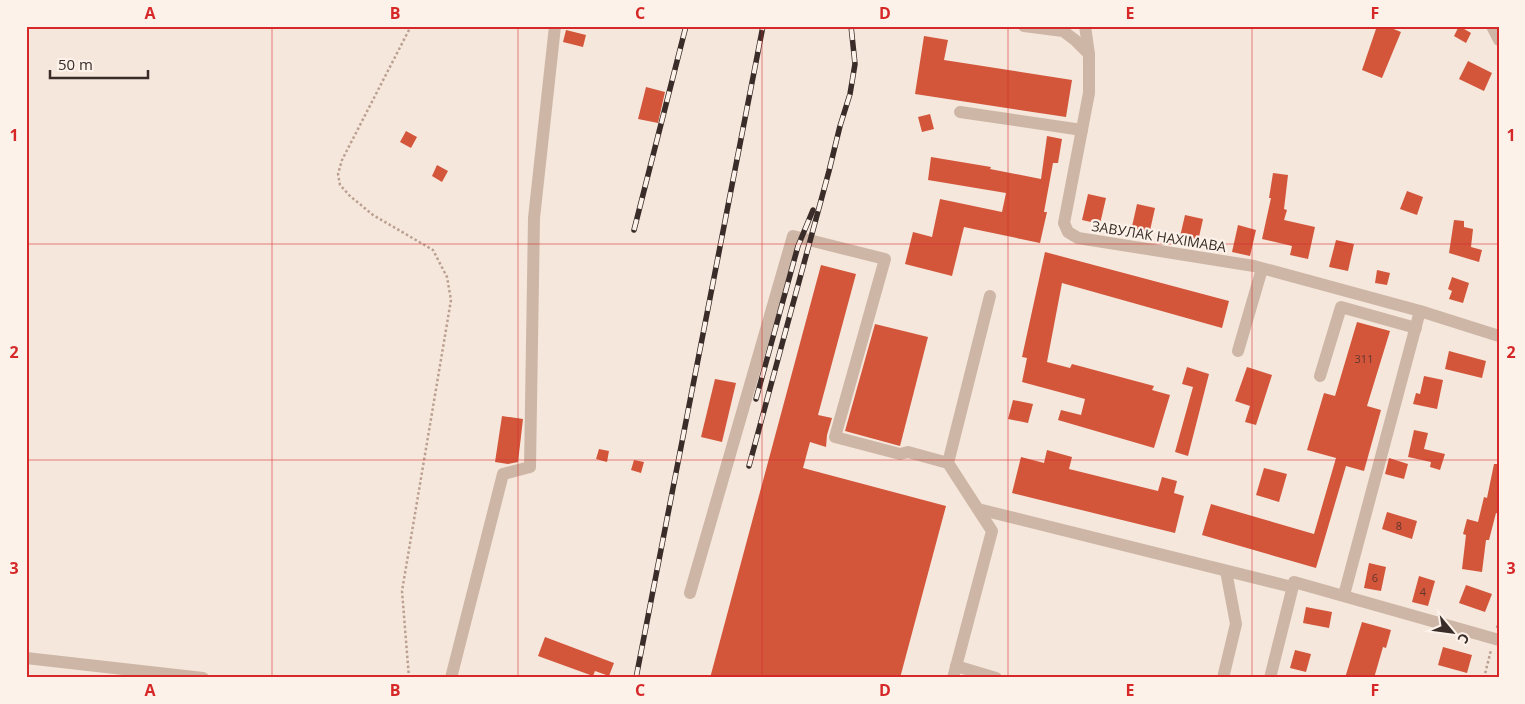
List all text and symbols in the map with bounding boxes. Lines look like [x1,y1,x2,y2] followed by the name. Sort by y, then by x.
[144,2,156,24] text: A
[390,2,400,24] text: B
[635,2,645,24] text: C
[879,2,891,24] text: D
[1126,2,1135,24] text: E
[1371,2,1379,24] text: F
[50,48,148,80] scale bar
[58,54,93,74] text: 50 m
[9,124,19,146] text: 1
[1506,124,1516,146] text: 1
[1090,216,1228,256] street label: ЗАВУЛАК НАХІМАВА
[9,341,19,363] text: 2
[1506,341,1516,363] text: 2
[1355,351,1373,366] house number: 311
[1396,518,1402,533] house number: 8
[9,557,19,579] text: 3
[1506,557,1516,579] text: 3
[1372,570,1378,585] house number: 6
[1420,584,1427,599] house number: 4
[1428,606,1478,656] north arrow
[1453,630,1474,647] text: С
[144,679,156,701] text: A
[390,679,400,701] text: B
[635,679,645,701] text: C
[879,679,891,701] text: D
[1126,679,1135,701] text: E
[1371,679,1379,701] text: F

